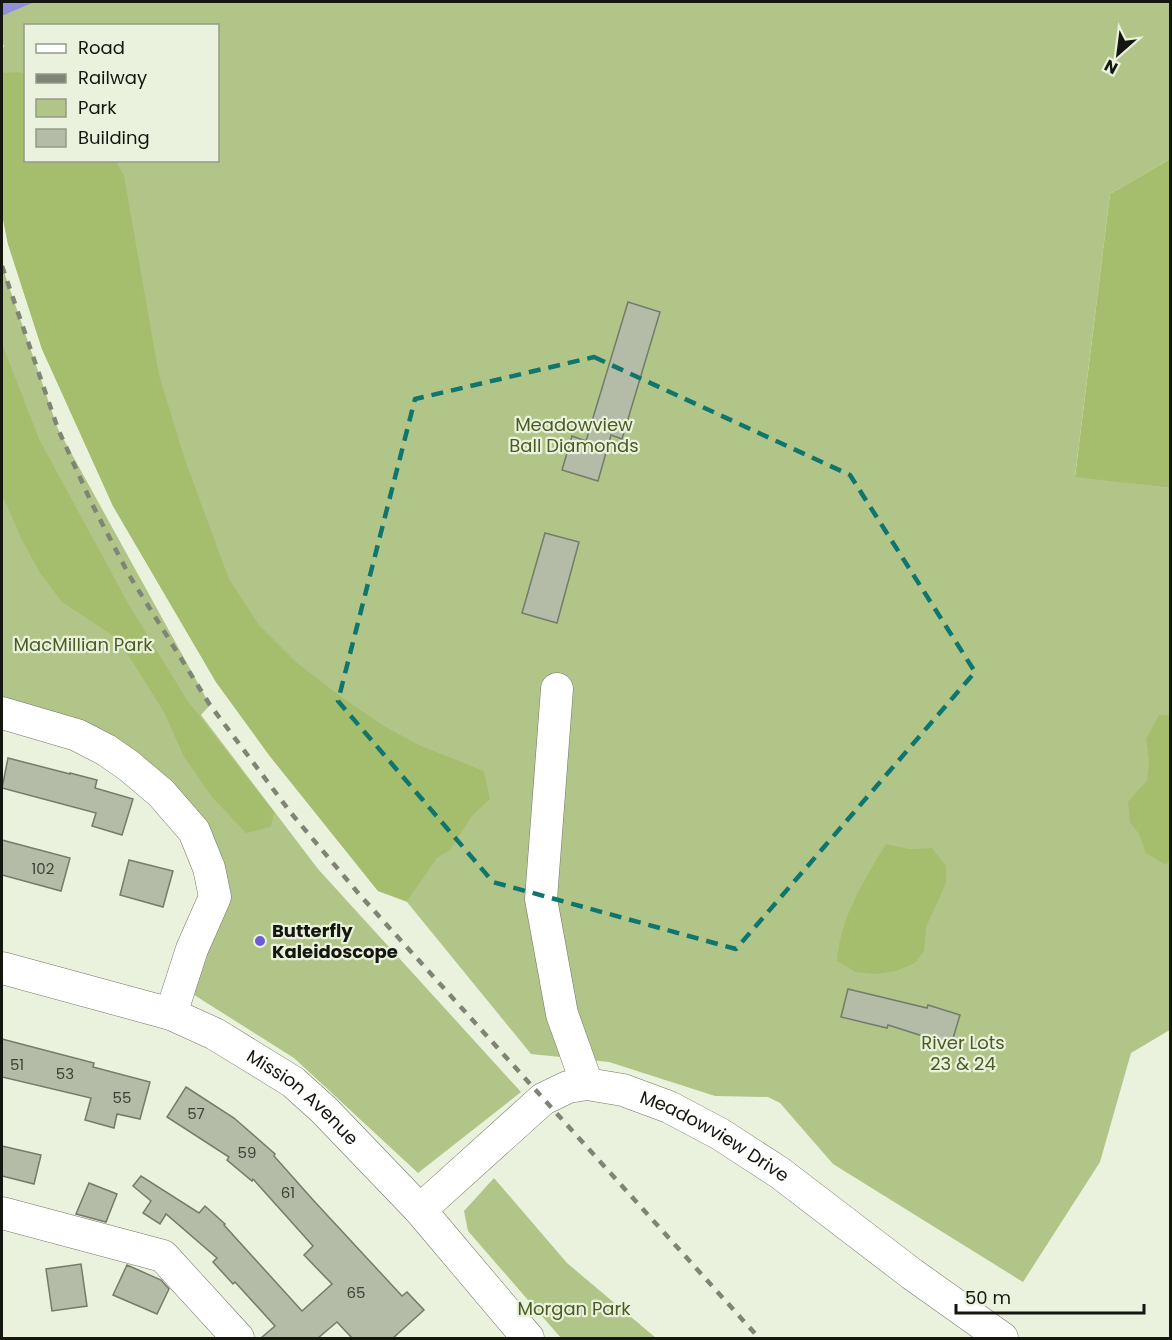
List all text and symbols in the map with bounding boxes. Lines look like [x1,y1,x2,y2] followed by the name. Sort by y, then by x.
[24,24,219,162] legend
[1088,24,1148,84] north arrow
[78,35,125,60] text: Road
[1100,54,1122,80] text: N
[78,65,147,90] text: Railway
[78,95,117,120] text: Park
[78,125,150,150] text: Building
[509,412,639,458] park label: Meadowview Ball Diamonds
[14,632,153,657] park label: MacMillian Park
[32,858,54,879] house number: 102
[272,918,398,964] place label: Butterfly Kaleidoscope
[253,934,267,948] marker: Butterfly Kaleidoscope
[921,1030,1005,1076] park label: River Lots 23 & 24
[242,1043,364,1150] street label: Mission Avenue
[10,1054,24,1075] house number: 51
[56,1063,74,1084] house number: 53
[637,1084,795,1188] street label: Meadowview Drive
[113,1087,131,1108] house number: 55
[187,1103,205,1124] house number: 57
[238,1142,256,1163] house number: 59
[281,1182,295,1203] house number: 61
[956,1277,1144,1315] scale bar
[347,1282,365,1303] house number: 65
[965,1285,1011,1310] text: 50 m
[518,1296,631,1321] park label: Morgan Park

